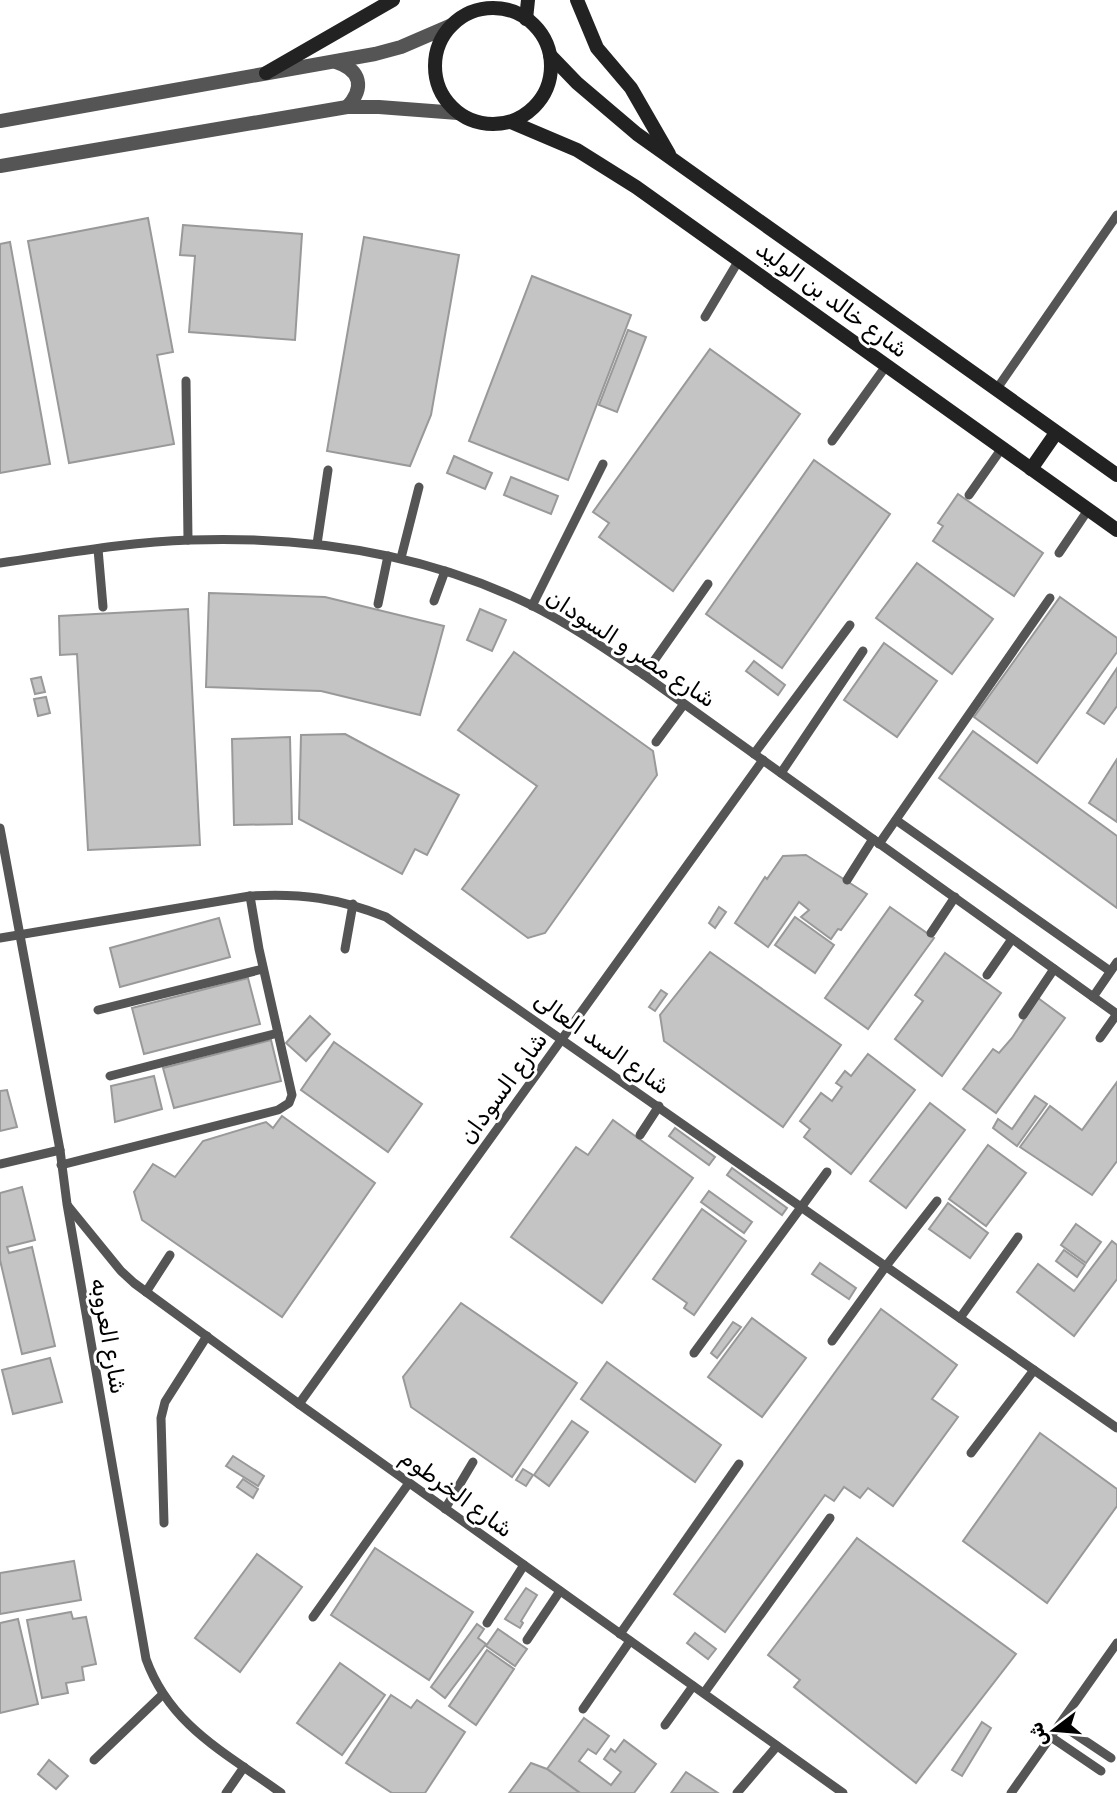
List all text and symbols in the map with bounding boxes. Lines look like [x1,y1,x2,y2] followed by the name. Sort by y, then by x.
[749,234,914,365] street label: شارع خالد بن الوليد
[540,583,721,715] street label: شارع مصر و السودان
[527,986,675,1102] street label: شارع السد العالى
[453,1027,555,1151] street label: شارع السودان
[83,1276,133,1397] street label: شارع العروبه
[394,1443,519,1545] street label: شارع الخرطوم
[1019,1695,1089,1765] north arrow
[1024,1720,1053,1749] text: ش

